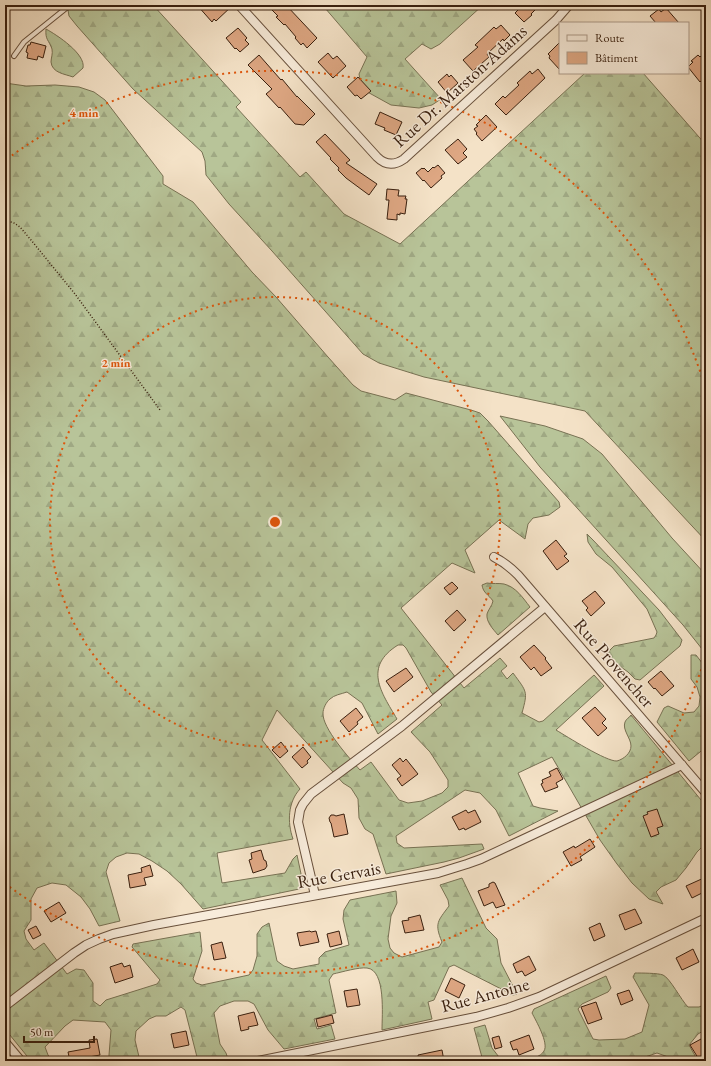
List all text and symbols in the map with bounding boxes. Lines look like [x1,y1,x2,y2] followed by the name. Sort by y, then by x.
[388,19,532,152] street label: Rue Dr. Marston-Adams
[559,22,689,74] legend
[595,30,625,46] text: Route
[595,50,638,66] text: Bâtiment
[69,105,99,121] text: 4 min
[101,355,131,371] text: 2 min
[268,515,282,529] centre of rings
[569,613,660,712] street label: Rue Provencher
[295,856,383,893] street label: Rue Gervais
[438,972,532,1017] street label: Rue Antoine
[24,1018,94,1044] scale bar
[30,1024,54,1040] text: 50 m

